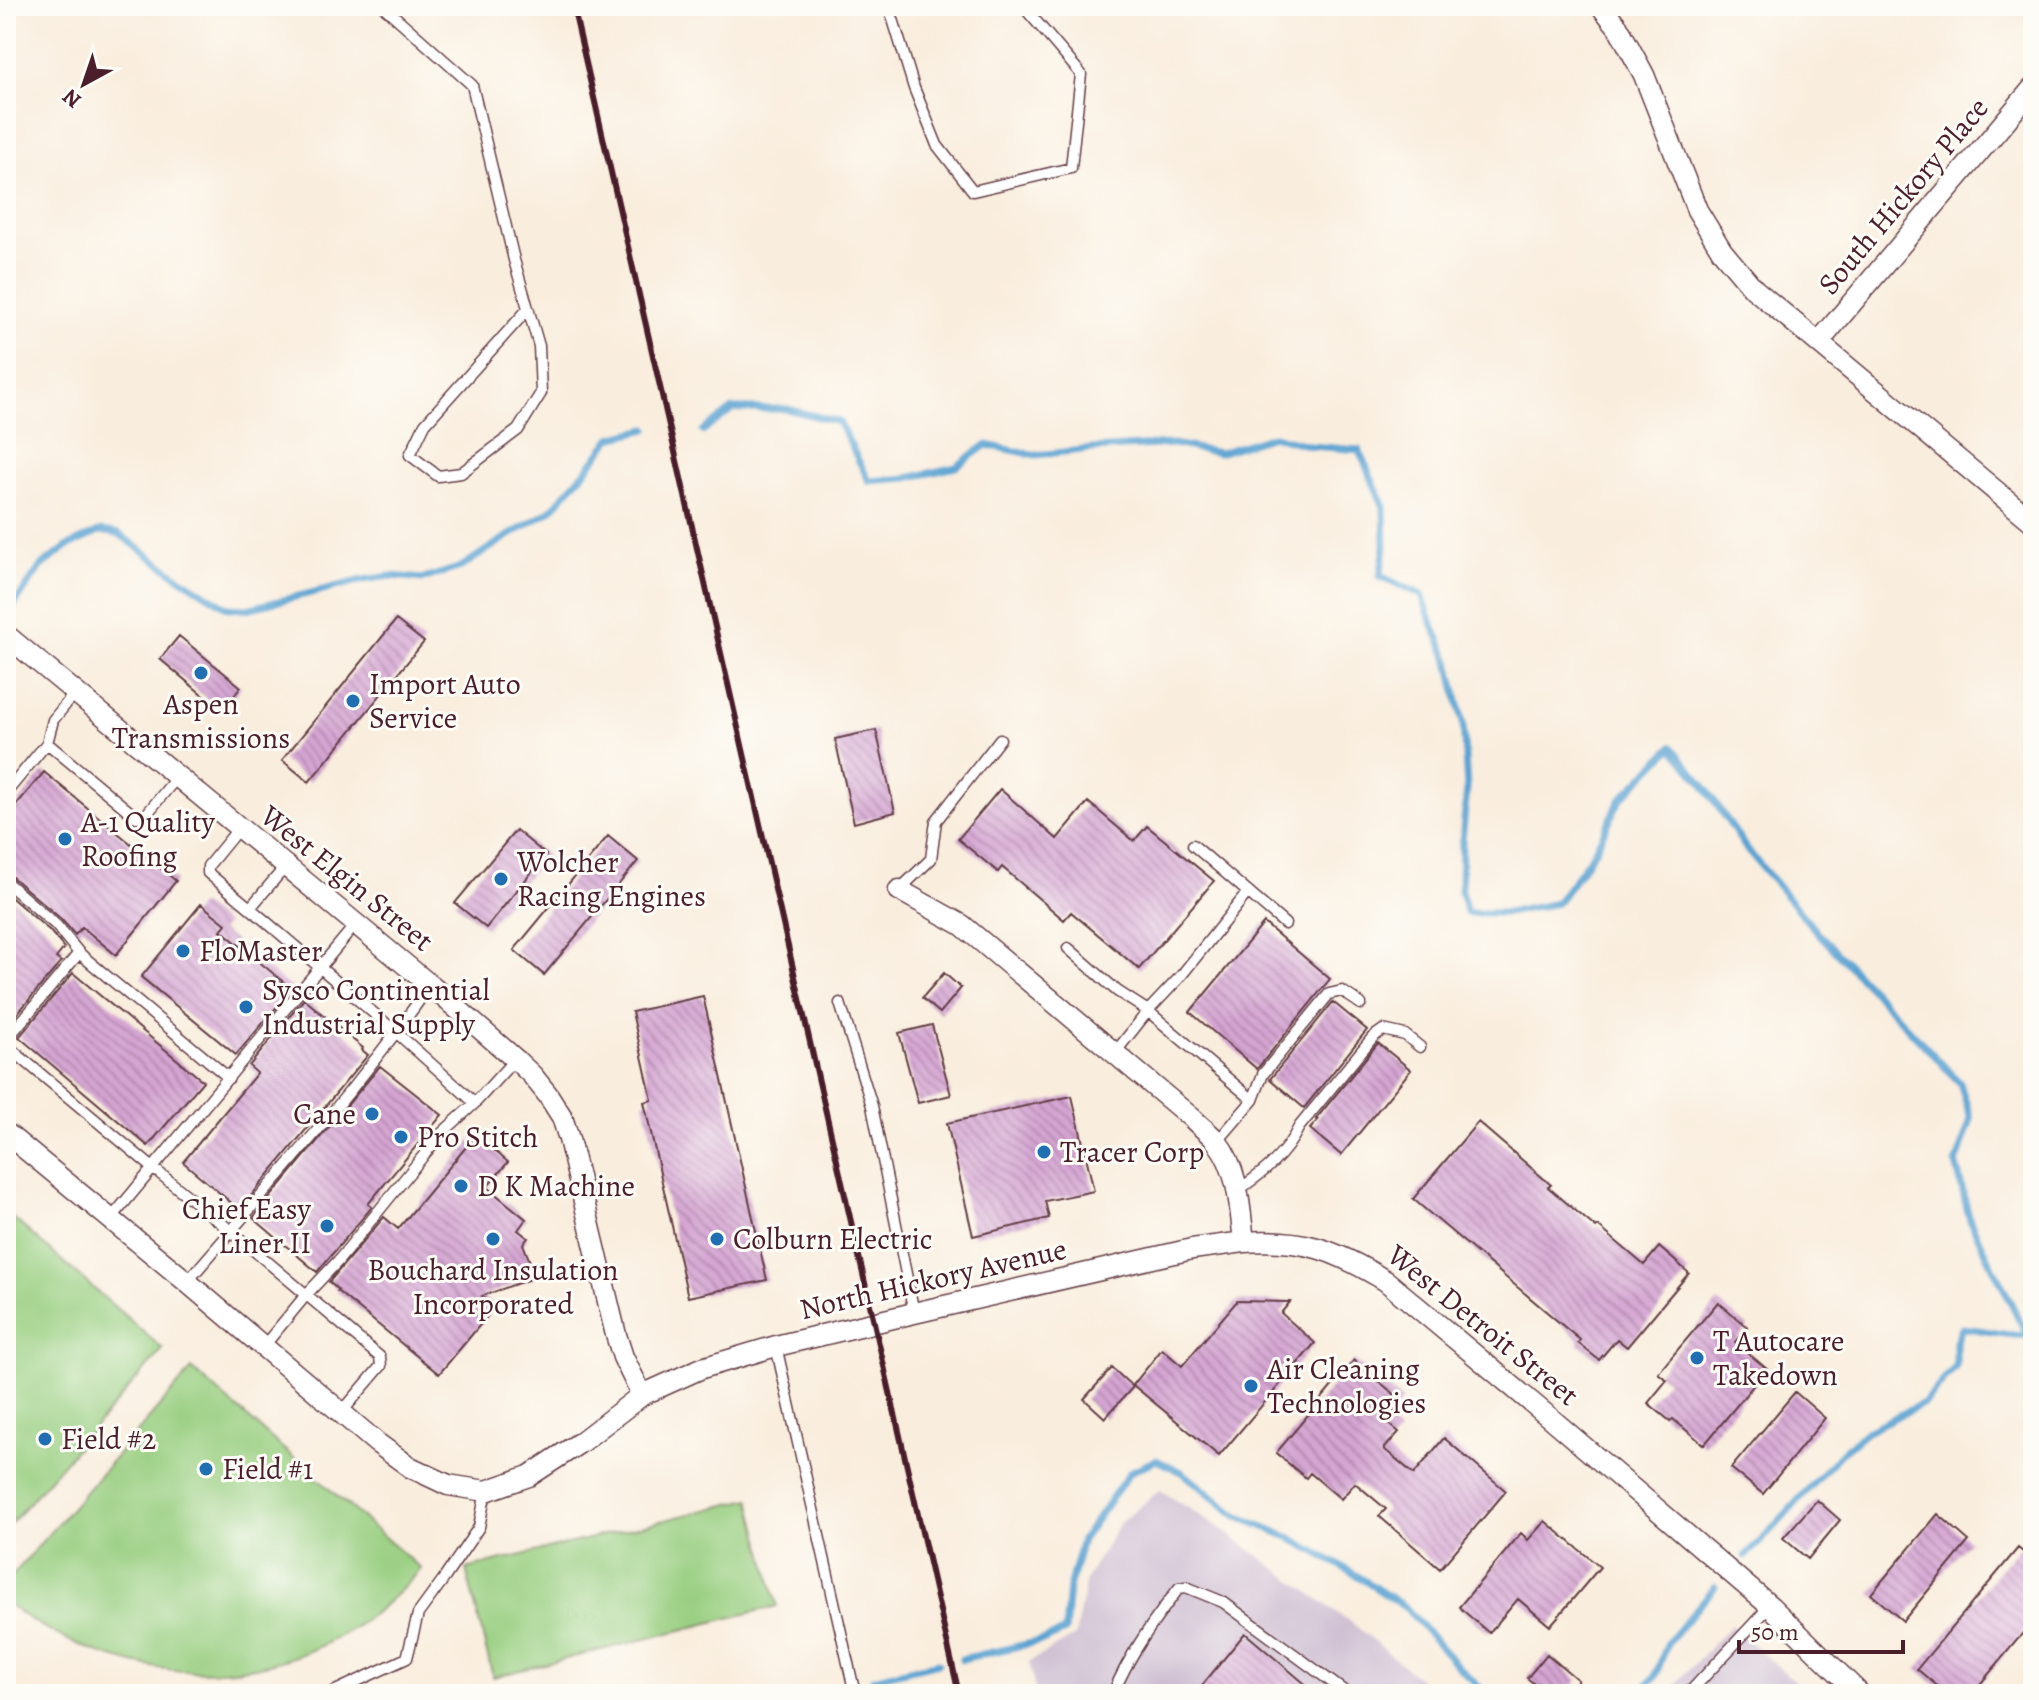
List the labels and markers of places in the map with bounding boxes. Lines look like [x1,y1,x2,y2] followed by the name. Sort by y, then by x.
[192,664,210,682] marker: Aspen Transmissions
[369,664,521,738] place label: Import Auto Service
[112,684,290,758] place label: Aspen Transmissions
[344,692,362,710] marker: Import Auto Service
[80,802,215,876] place label: A-1 Quality Roofing
[56,830,74,848] marker: A-1 Quality Roofing
[516,842,706,916] place label: Wolcher Racing Engines
[492,870,510,888] marker: Wolcher Racing Engines
[199,931,323,971] place label: FloMaster
[174,942,192,960] marker: FloMaster
[262,970,490,1044] place label: Sysco Continential Industrial Supply
[237,998,255,1016] marker: Sysco Continential Industrial Supply
[293,1094,356,1134] place label: Cane
[363,1105,381,1123] marker: Cane
[417,1117,538,1157] place label: Pro Stitch
[392,1128,410,1146] marker: Pro Stitch
[1060,1132,1204,1172] place label: Tracer Corp
[1035,1143,1053,1161] marker: Tracer Corp
[477,1166,635,1206] place label: D K Machine
[452,1177,470,1195] marker: D K Machine
[182,1189,312,1263] place label: Chief Easy Liner II
[318,1217,336,1235] marker: Chief Easy Liner II
[733,1219,933,1259] place label: Colburn Electric
[484,1230,502,1248] marker: Bouchard Insulation Incorporated
[708,1230,726,1248] marker: Colburn Electric
[367,1250,619,1324] place label: Bouchard Insulation Incorporated
[1713,1321,1844,1395] place label: T Autocare Takedown
[1266,1349,1426,1423] place label: Air Cleaning Technologies
[1688,1349,1706,1367] marker: T Autocare Takedown
[1242,1377,1260,1395] marker: Air Cleaning Technologies
[61,1419,156,1459] place label: Field #2
[36,1430,54,1448] marker: Field #2
[222,1449,313,1489] place label: Field #1
[197,1460,215,1478] marker: Field #1

